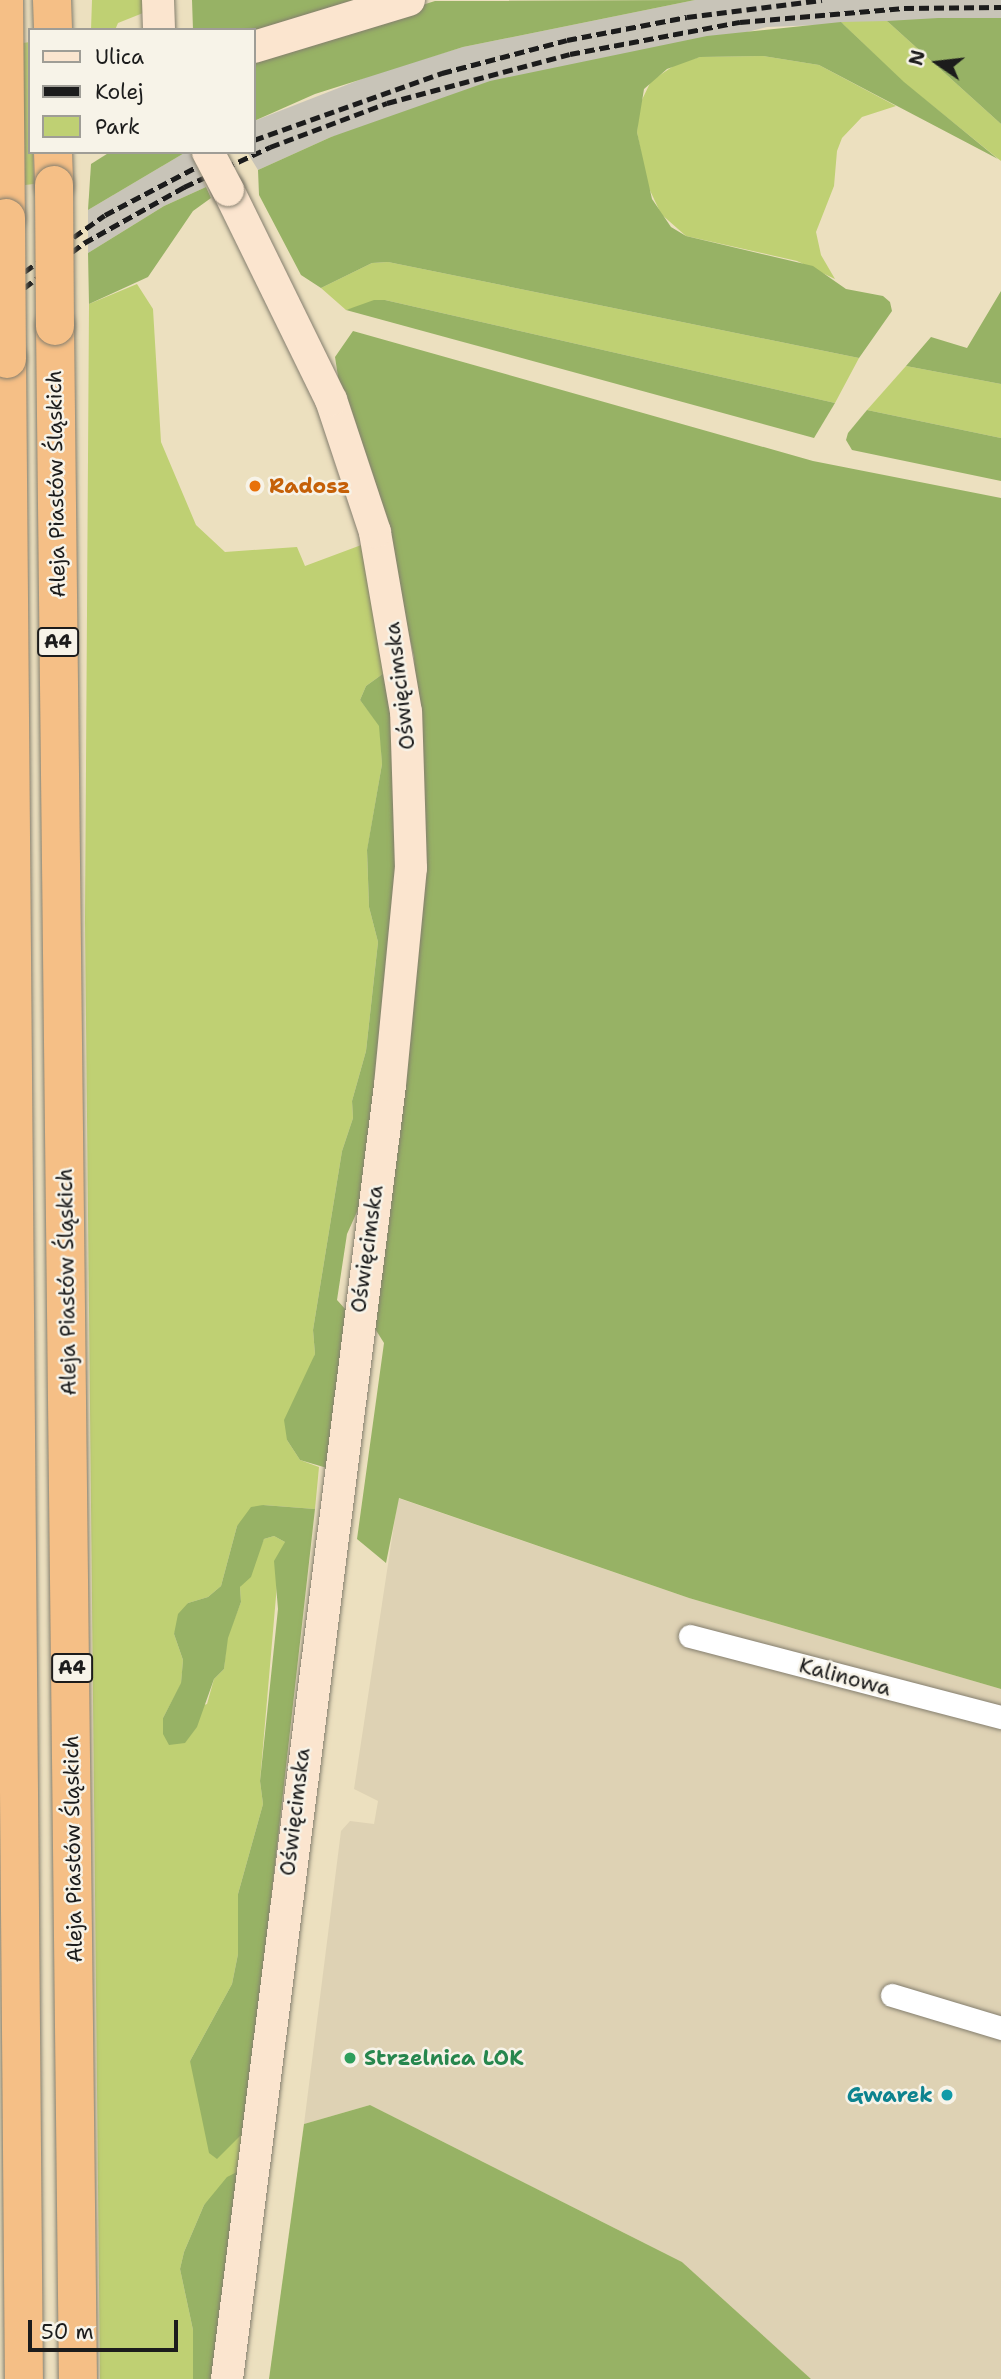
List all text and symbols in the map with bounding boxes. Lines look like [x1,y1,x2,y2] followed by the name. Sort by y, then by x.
[28,28,256,154] legend
[903,28,973,98] north arrow
[95,43,144,71] text: Ulica
[903,47,931,68] text: N
[95,78,144,106] text: Kolej
[95,113,140,141] text: Park
[41,370,71,598] street label: Aleja Piastów Śląskich
[269,473,350,499] place label: Radosz
[247,478,263,494] marker: Radosz
[380,621,420,751] street label: Oświęcimska
[37,626,79,657] road number: A4
[52,1168,82,1396] street label: Aleja Piastów Śląskich
[346,1184,388,1314] street label: Oświęcimska
[51,1652,93,1684] road number: A4
[796,1653,894,1701] street label: Kalinowa
[58,1735,88,1963] street label: Aleja Piastów Śląskich
[275,1747,315,1877] street label: Oświęcimska
[364,2045,523,2071] place label: Strzelnica LOK
[342,2050,358,2066] marker: Strzelnica LOK
[847,2082,933,2108] place label: Gwarek
[939,2087,955,2103] marker: Gwarek
[32,2306,182,2350] scale bar
[41,2318,94,2346] text: 50 m

